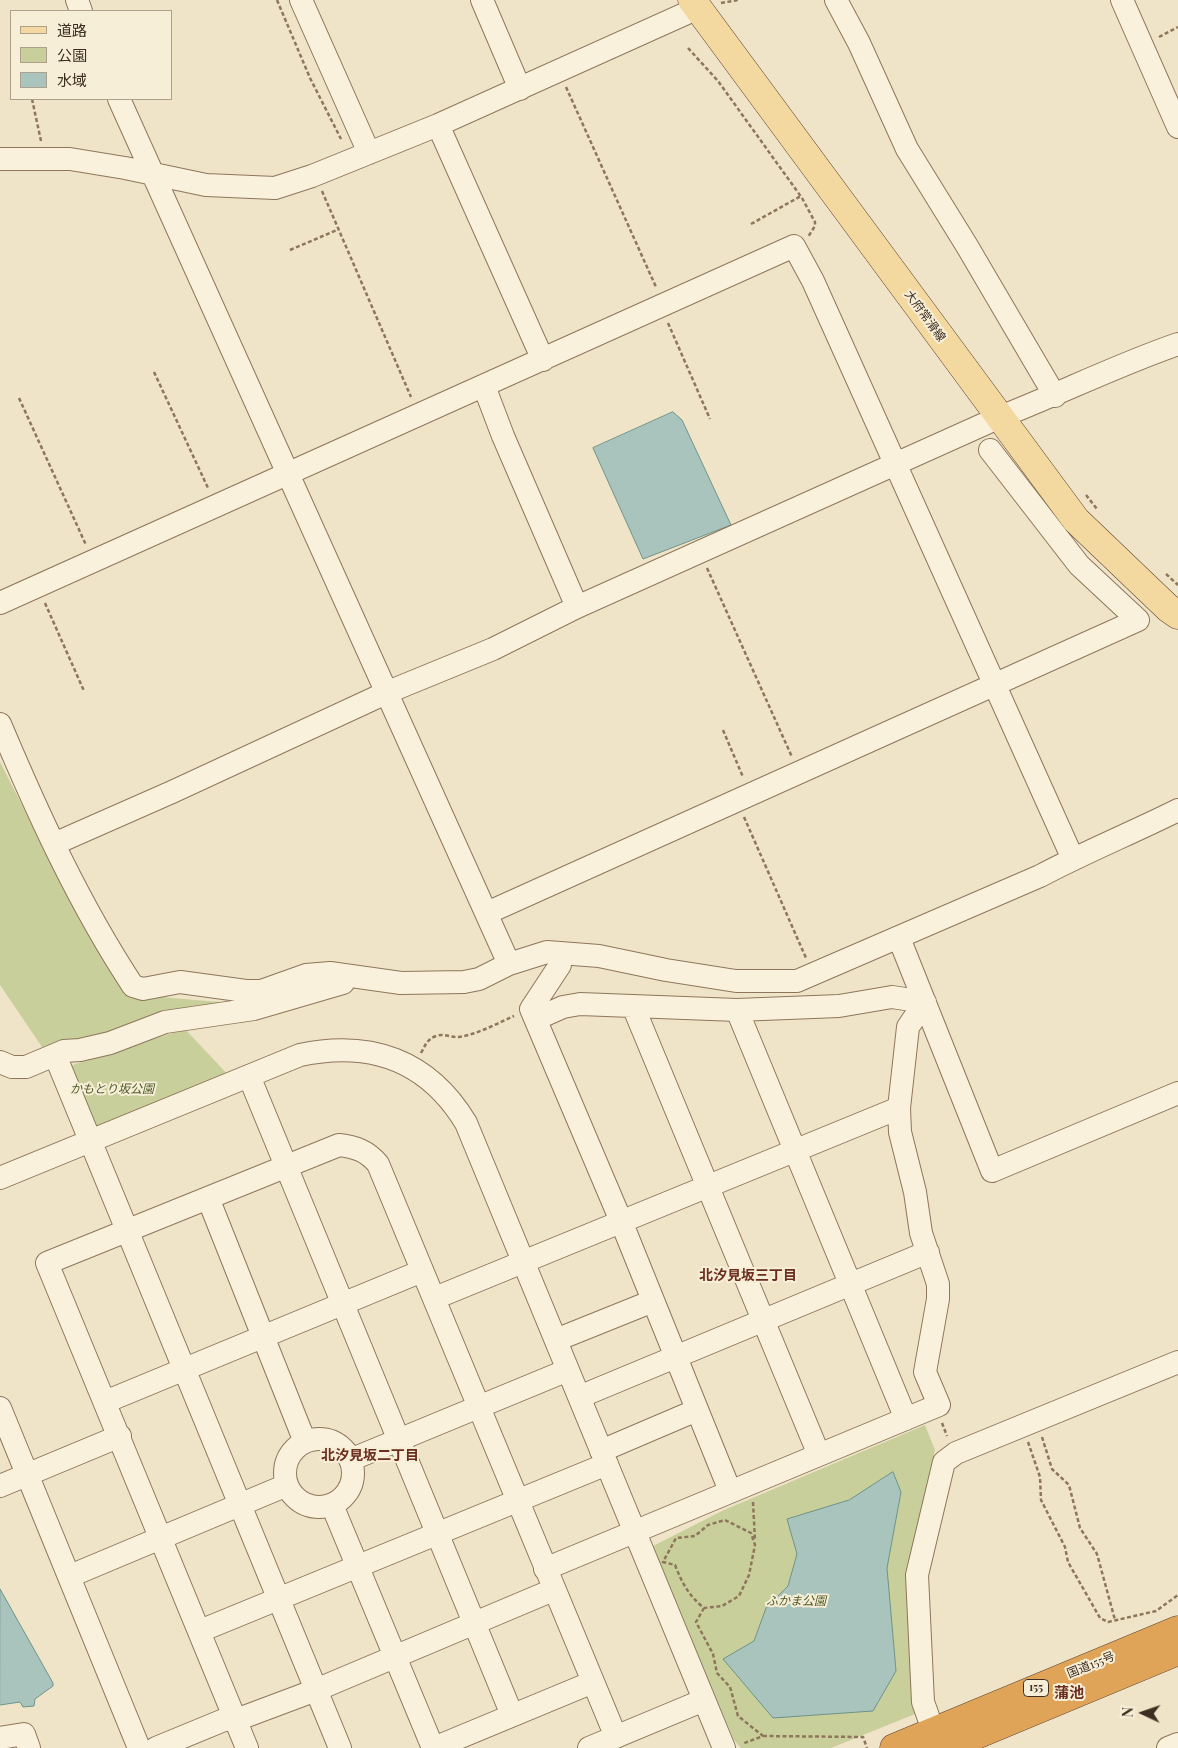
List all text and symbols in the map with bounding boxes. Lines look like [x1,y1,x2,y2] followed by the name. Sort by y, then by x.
[10,10,172,100] legend
[57,20,87,40] text: 道路
[57,45,87,65] text: 公園
[57,70,87,90] text: 水域
[902,287,948,345] street label: 大府常滑線
[70,1082,154,1096] park label: かもとり坂公園
[699,1268,797,1284] district label: 北汐見坂三丁目
[321,1448,419,1464] district label: 北汐見坂二丁目
[766,1594,826,1608] park label: ふかま公園
[1065,1649,1117,1681] street label: 国道155号
[1024,1680,1048,1696] road number: 155
[1054,1684,1084,1702] district label: 蒲池
[1118,1688,1168,1738] north arrow
[1118,1707,1137,1718] text: N

